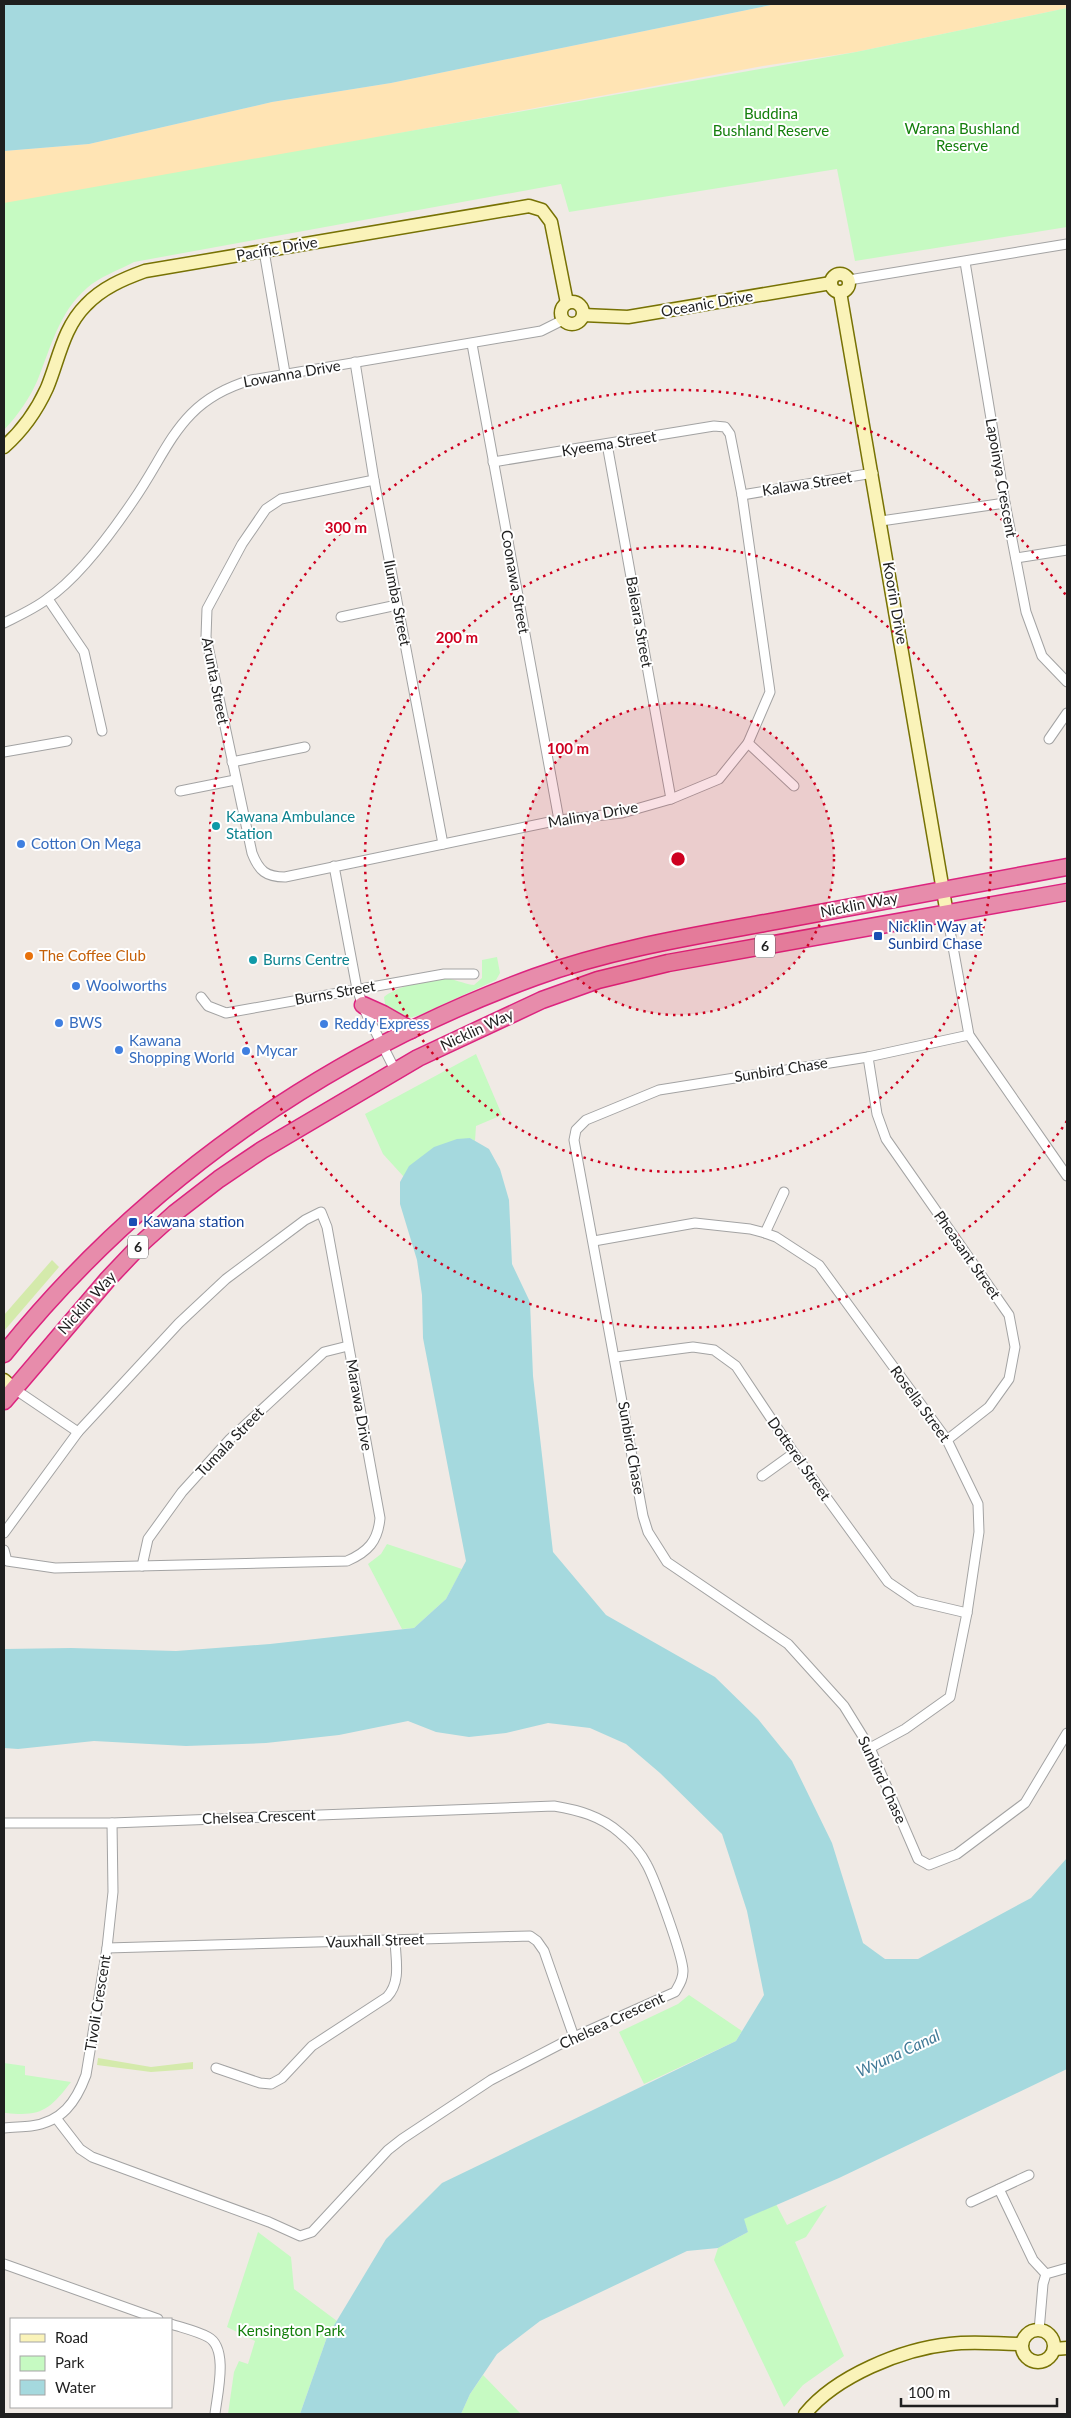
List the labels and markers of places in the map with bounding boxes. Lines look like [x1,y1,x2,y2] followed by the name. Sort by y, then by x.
[226,807,355,842] place label: Kawana Ambulance Station
[210,820,222,832] marker: Kawana Ambulance Station
[31,834,141,852] place label: Cotton On Mega
[15,838,27,850] marker: Cotton On Mega
[669,850,687,868] centre of rings
[888,917,983,952] place label: Nicklin Way at Sunbird Chase
[872,930,884,942] marker: Nicklin Way at Sunbird Chase
[39,946,146,964] place label: The Coffee Club
[23,950,35,962] marker: The Coffee Club
[263,950,350,968] place label: Burns Centre
[247,954,259,966] marker: Burns Centre
[86,976,167,994] place label: Woolworths
[70,980,82,992] marker: Woolworths
[69,1013,102,1031] place label: BWS
[334,1014,429,1032] place label: Reddy Express
[53,1017,65,1029] marker: BWS
[318,1018,330,1030] marker: Reddy Express
[129,1031,235,1066] place label: Kawana Shopping World
[256,1041,298,1059] place label: Mycar
[113,1044,125,1056] marker: Kawana Shopping World
[240,1045,252,1057] marker: Mycar
[143,1212,244,1230] place label: Kawana station
[127,1216,139,1228] marker: Kawana station

